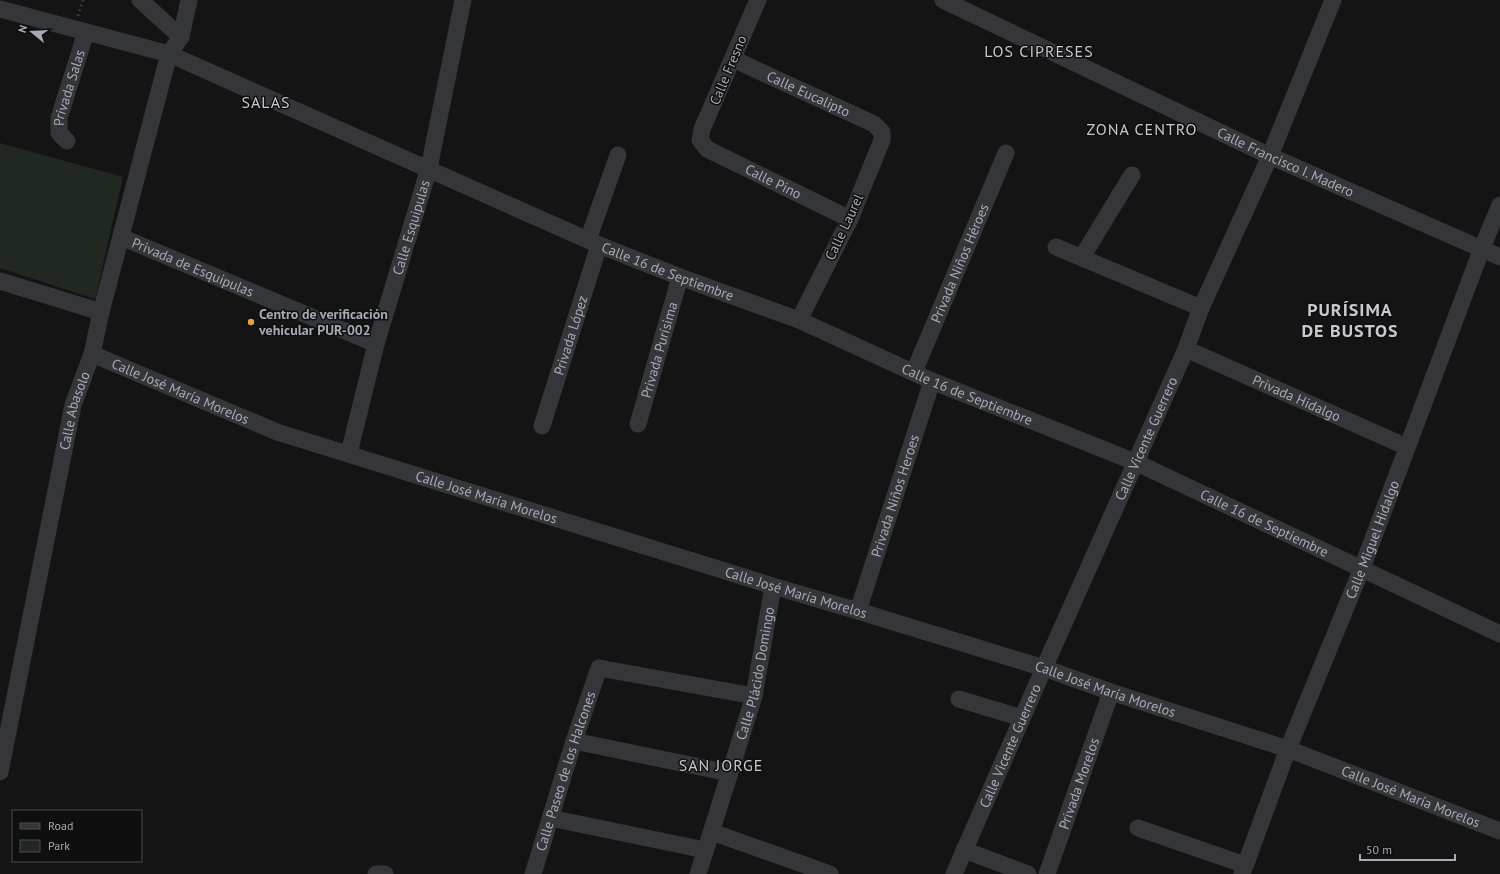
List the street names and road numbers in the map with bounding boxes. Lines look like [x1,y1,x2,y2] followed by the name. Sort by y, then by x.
[705,32,751,108] street label: Calle Fresno
[50,47,89,126] street label: Privada Salas
[764,67,853,121] street label: Calle Eucalipto
[1214,123,1357,201] street label: Calle Francisco I. Madero
[742,160,804,203] street label: Calle Pino
[388,178,434,277] street label: Calle Esquipulas
[821,191,867,263] street label: Calle Laurel
[927,201,993,326] street label: Privada Niños Héroes
[129,234,257,301] street label: Privada de Esquipulas
[599,238,736,305] street label: Calle 16 de Septiembre
[550,293,592,377] street label: Privada López
[637,300,681,400] street label: Privada Purísima
[109,354,252,428] street label: Calle José María Morelos
[899,359,1035,429] street label: Calle 16 de Septiembre
[55,369,94,452] street label: Calle Abasolo
[1250,371,1344,425] street label: Privada Hidalgo
[1111,374,1182,503] street label: Calle Vicente Guerrero
[867,432,923,559] street label: Privada Niños Heroes
[413,467,560,527] street label: Calle José María Morelos
[1341,478,1403,601] street label: Calle Miguel Hidalgo
[1197,485,1332,561] street label: Calle 16 de Septiembre
[723,563,869,622] street label: Calle José María Morelos
[732,605,778,742] street label: Calle Plácido Domingo
[1033,657,1178,721] street label: Calle José María Morelos
[975,681,1045,810] street label: Calle Vicente Guerrero
[532,689,599,853] street label: Calle Paseo de los Halcones
[1054,735,1103,832] street label: Privada Morelos
[1339,761,1483,831] street label: Calle José María Morelos

